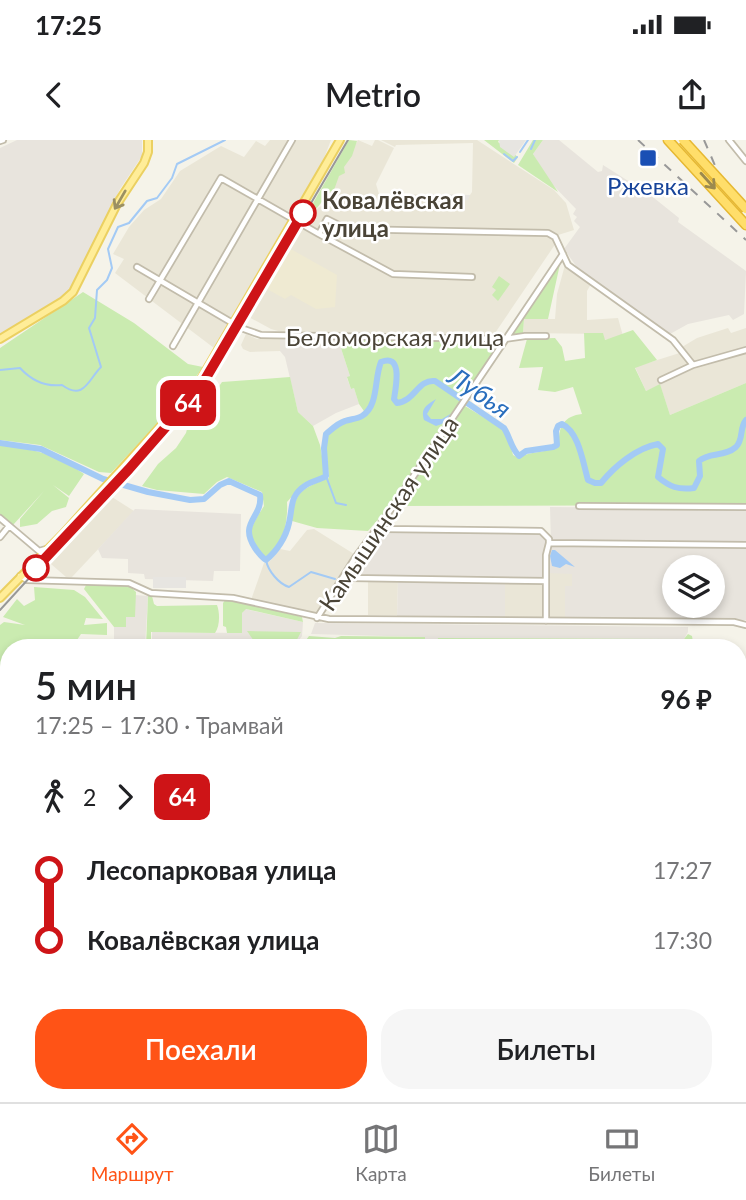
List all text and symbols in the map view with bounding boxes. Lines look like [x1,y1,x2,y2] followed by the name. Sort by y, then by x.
[35,9,102,41] text: 17:25
[325,75,421,114] text: Metrio
[35,76,73,114] icon: back
[673,76,711,114] icon: share
[638,148,658,168] marker: Ржевка
[607,171,689,200] place label: Ржевка
[700,172,716,190] one-way arrow
[322,185,464,242] place label: Ковалёвская улица
[113,190,127,210] one-way arrow
[290,200,316,226] marker: Ковалёвская улица
[286,322,504,351] street label: Беломорская улица
[442,359,517,424] water label: Лубья
[156,380,220,426] line badge: 64
[174,388,202,417] text: 64
[312,410,464,616] street label: Камышинская улица
[23,555,49,581] unlabelled marker
[662,555,725,618] map controls
[662,555,725,618] button: layers
[35,662,137,708] text: 5 мин
[660,683,712,715] text: 96 ₽
[35,711,284,739] text: 17:25 – 17:30 · Трамвай
[35,778,73,816] icon: walk
[106,778,144,816] icon: forward
[168,782,196,811] text: 64
[83,783,96,811] text: 2
[87,854,337,886] text: Лесопарковая улица
[653,856,712,884] text: 17:27
[87,924,320,956] text: Ковалёвская улица
[653,926,712,954] text: 17:30
[35,1009,367,1089] button: Поехали
[381,1009,712,1089] button: Билеты
[91,1120,174,1185] tab: Маршрут
[355,1120,407,1185] tab: Карта
[588,1120,655,1185] tab: Билеты

